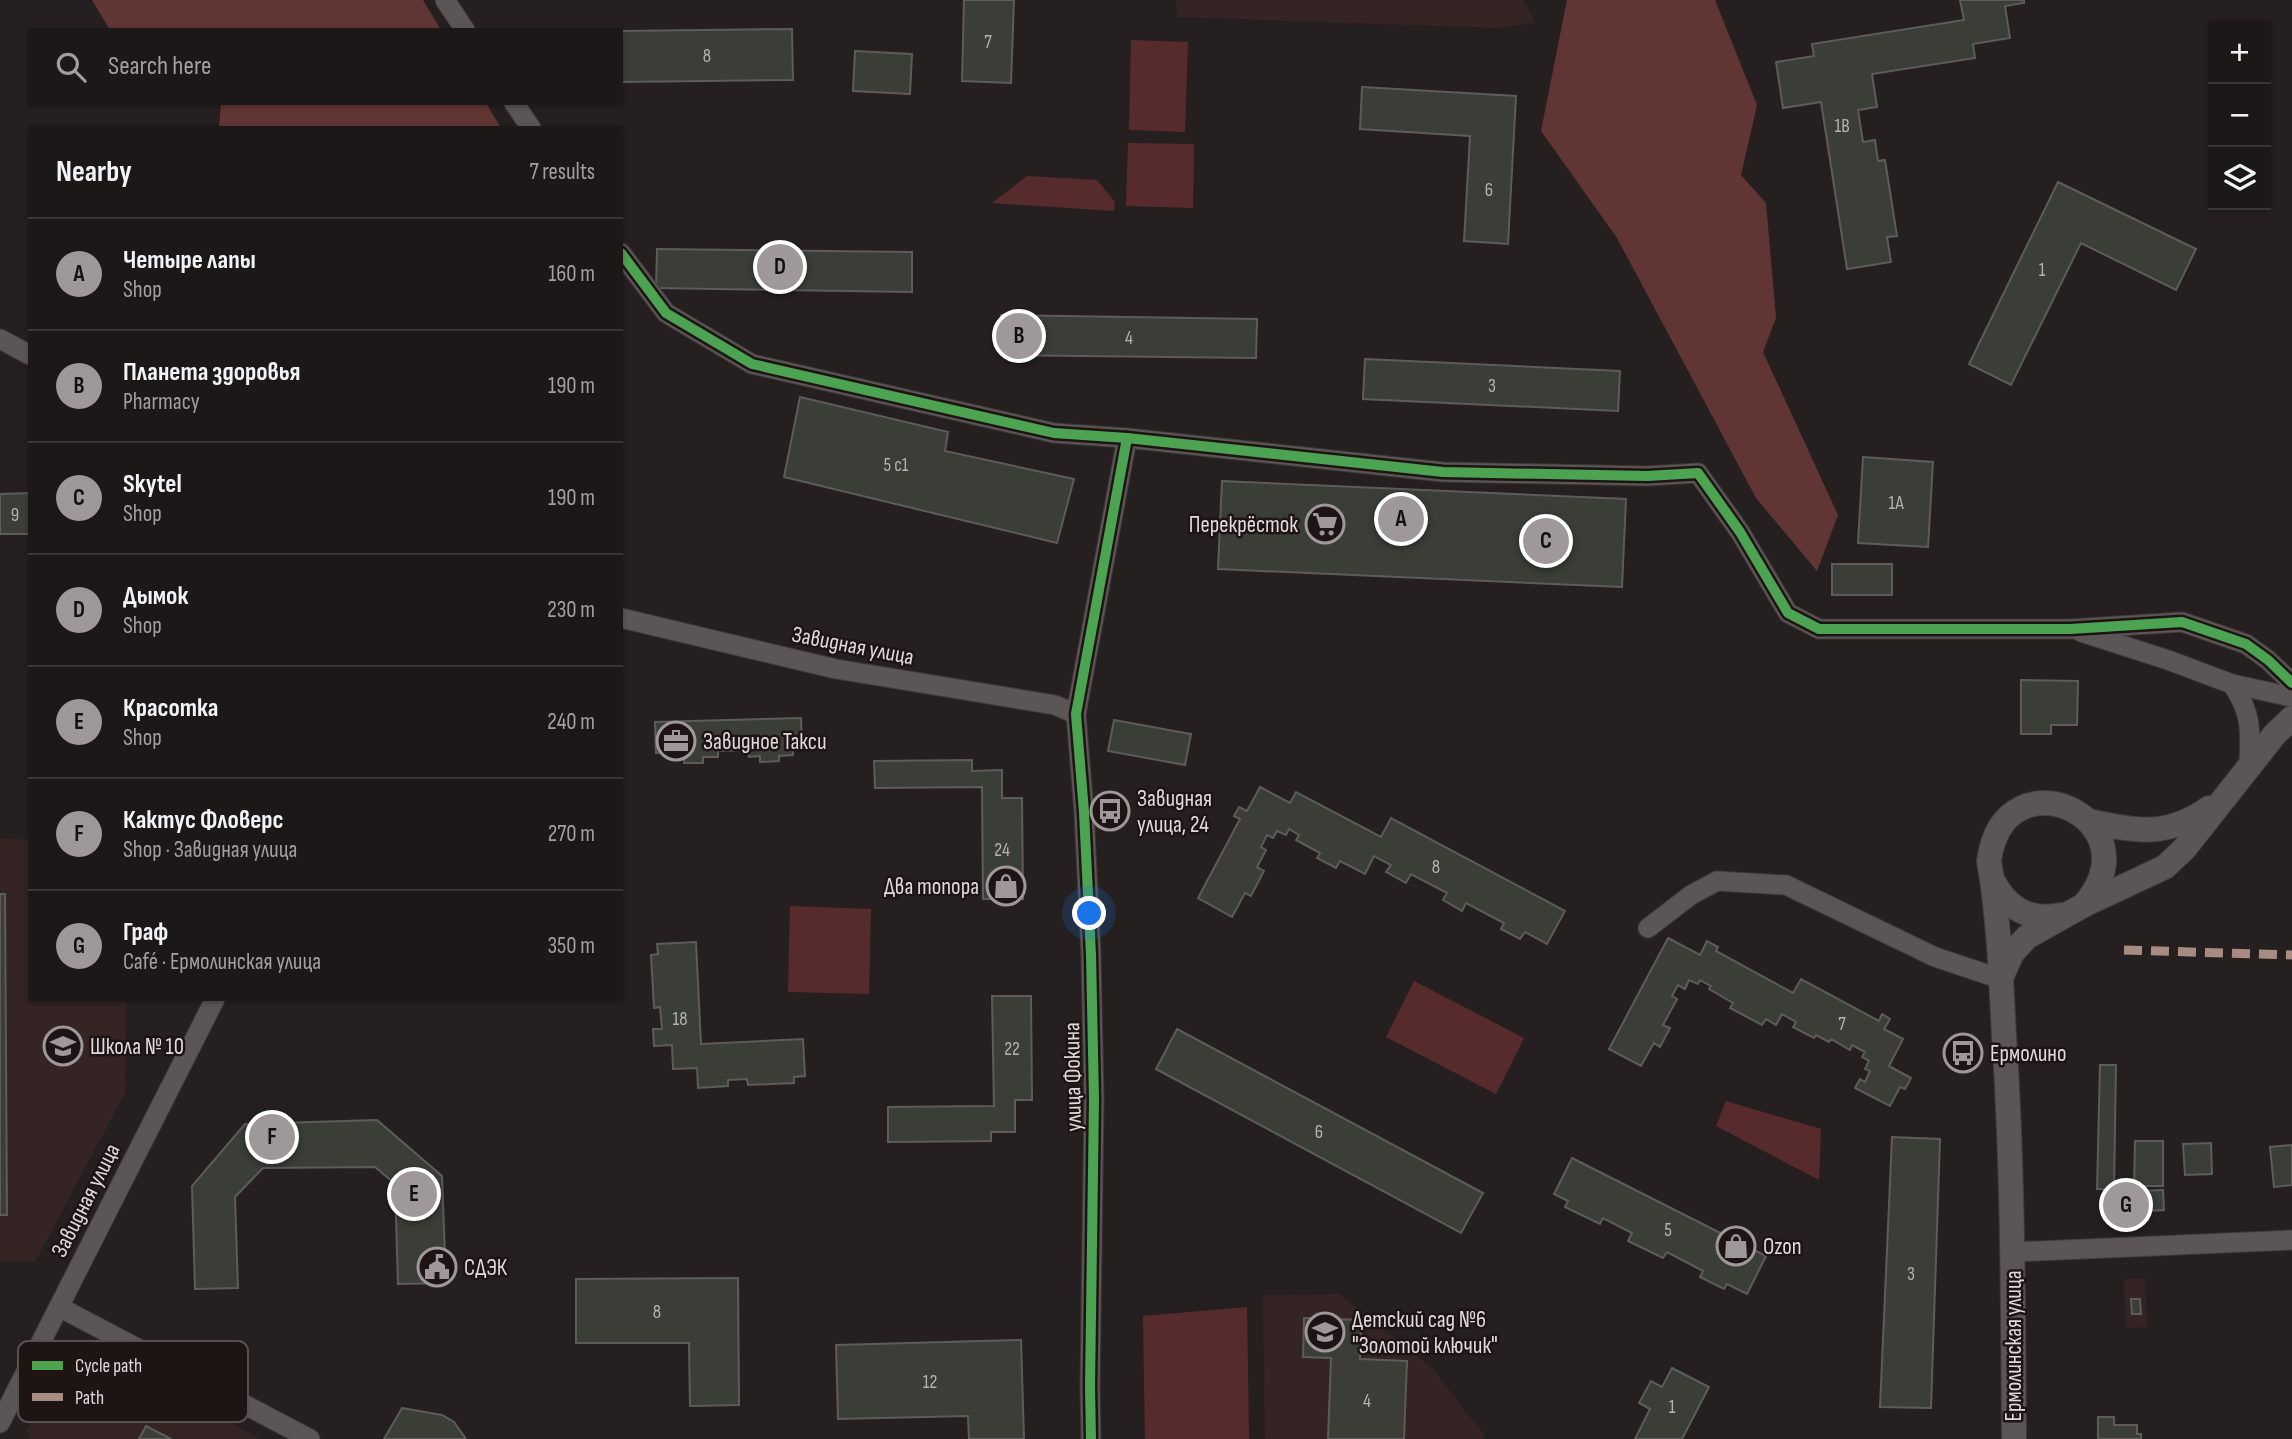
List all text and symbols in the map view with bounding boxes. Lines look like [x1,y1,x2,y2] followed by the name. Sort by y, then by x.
[2208,21,2271,210] map controls
[2208,21,2271,84] button: +
[28,28,623,105] search box
[984,31,992,54] house number: 7
[703,45,711,68] house number: 8
[52,48,90,86] icon: search
[108,51,211,82] text: Search here
[2208,84,2271,147] button: −
[1834,115,1850,138] house number: 1В
[2208,147,2271,210] button: layers
[56,154,132,190] text: Nearby
[529,158,595,186] text: 7 results
[1485,179,1493,202] house number: 6
[757,241,803,293] pin: D
[123,245,256,276] text: Четыре лапы
[2039,259,2046,282] house number: 1
[74,260,84,288] text: A
[548,260,595,288] text: 160 m
[123,276,162,304] text: Shop
[996,310,1042,362] pin: B
[1125,327,1133,350] house number: 4
[123,357,301,388] text: Планета здоровья
[74,372,84,400] text: B
[548,372,595,400] text: 190 m
[1488,375,1496,398] house number: 3
[123,388,200,416] text: Pharmacy
[884,454,909,477] house number: 5 с1
[123,469,182,500] text: Skytel
[73,484,85,512] text: C
[548,484,595,512] text: 190 m
[1888,492,1904,515] house number: 1А
[1378,493,1424,545] pin: A
[123,500,162,528] text: Shop
[1304,503,1346,545] supermarket icon: Перекрёсток
[11,504,19,527] house number: 9
[1189,511,1298,539] place label: Перекрёсток
[1523,515,1569,567] pin: C
[123,581,188,612] text: Дымок
[73,596,85,624] text: D
[547,596,595,624] text: 230 m
[123,612,162,640] text: Shop
[789,620,916,672] street label: Завидная улица
[123,693,218,724] text: Красотка
[74,708,84,736] text: E
[547,708,595,736] text: 240 m
[655,720,697,762] office icon: Завидное Такси
[123,724,162,752] text: Shop
[703,728,827,756] place label: Завидное Такси
[1137,785,1212,839] place label: Завидная улица, 24
[1089,790,1131,832] bus stop icon: Завидная улица, 24
[123,805,284,836] text: Кактус Фловерс
[74,820,84,848] text: F
[548,820,595,848] text: 270 m
[123,836,297,864] text: Shop · Завидная улица
[994,839,1010,862] house number: 24
[1432,856,1440,879] house number: 8
[985,865,1027,907] shop icon: Два топора
[884,873,979,901] place label: Два топора
[1072,896,1106,930] your location
[123,917,168,948] text: Граф
[73,932,85,960] text: G
[547,932,595,960] text: 350 m
[123,948,321,976] text: Café · Ермолинская улица
[673,1008,687,1031] house number: 18
[1838,1013,1846,1036] house number: 7
[1058,1022,1088,1132] street label: улица Фокина
[42,1025,84,1067] school or university icon: Школа № 10
[1942,1032,1984,1074] bus stop icon: Ермолино
[90,1033,184,1061] place label: Школа № 10
[1004,1038,1020,1061] house number: 22
[1990,1040,2067,1068] place label: Ермолино
[249,1111,295,1163] pin: F
[1315,1121,1323,1144] house number: 6
[45,1139,126,1262] street label: Завидная улица
[391,1168,437,1220] pin: E
[2103,1179,2149,1231] pin: G
[1664,1219,1672,1242] house number: 5
[1715,1225,1757,1267] shop icon: Ozon
[1763,1233,1802,1261] place label: Ozon
[416,1246,458,1288] public building icon: СДЭК
[464,1254,508,1282] place label: СДЭК
[1907,1263,1915,1286] house number: 3
[2000,1270,2028,1422] street label: Ермолинская улица
[653,1301,661,1324] house number: 8
[1352,1306,1498,1360] place label: Детский сад №6 "Золотой ключик"
[1304,1311,1346,1353] school or university icon: Детский сад №6 "Золотой ключик"
[18,1341,248,1422] legend
[75,1355,142,1378] text: Cycle path
[923,1371,937,1394] house number: 12
[75,1387,104,1410] text: Path
[1363,1390,1371,1413] house number: 4
[1669,1396,1676,1419] house number: 1

